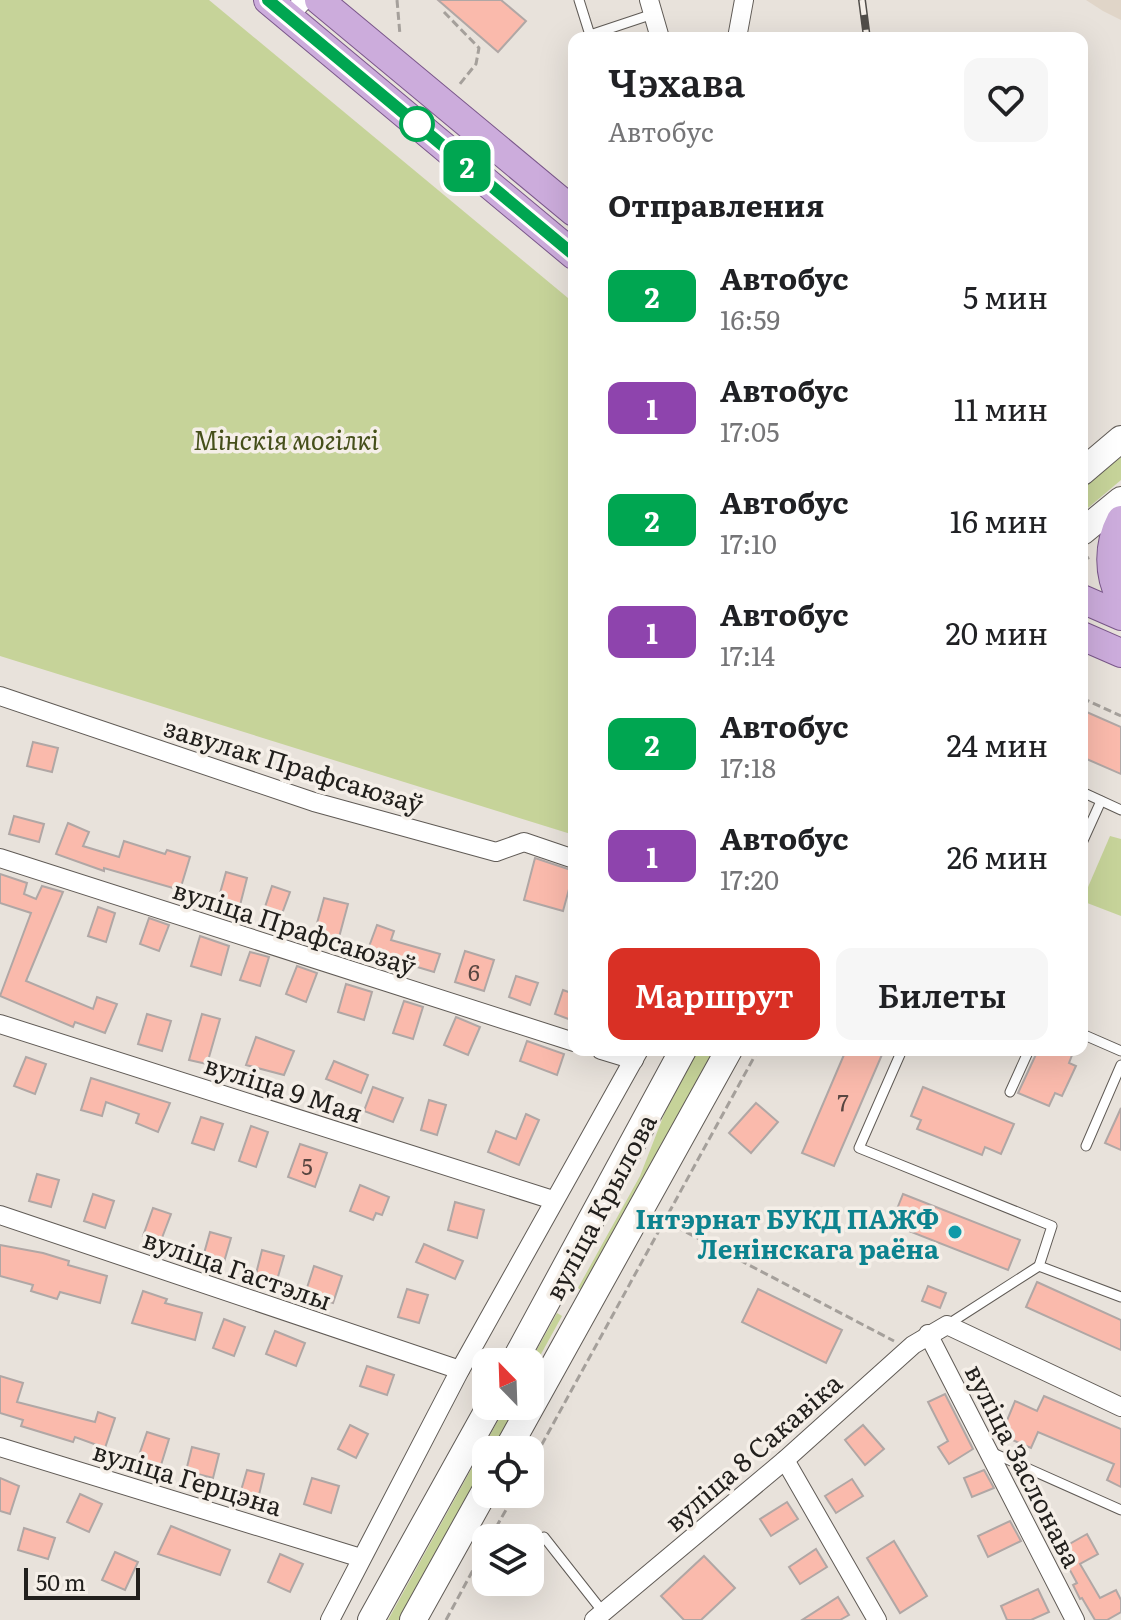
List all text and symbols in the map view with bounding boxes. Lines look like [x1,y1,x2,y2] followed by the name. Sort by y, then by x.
[608,52,745,109] text: Чэхава
[964,58,1048,142] button: heart
[400,107,434,141] unlabelled marker
[608,111,714,150] text: Автобус
[441,140,493,192] line badge: 2
[459,145,475,187] text: 2
[608,182,824,226] text: Отправления
[720,255,849,299] text: Автобус
[963,274,1048,318] text: 5 мин
[644,275,660,317] text: 2
[720,299,780,338] text: 16:59
[720,367,849,411] text: Автобус
[954,386,1048,430] text: 11 мин
[646,387,658,429] text: 1
[720,411,779,450] text: 17:05
[193,419,379,458] park label: Мінскія могілкі
[720,479,849,523] text: Автобус
[950,498,1048,542] text: 16 мин
[644,499,660,541] text: 2
[720,523,777,562] text: 17:10
[720,591,849,635] text: Автобус
[946,610,1048,654] text: 20 мин
[646,611,658,653] text: 1
[720,635,775,674] text: 17:14
[720,703,849,747] text: Автобус
[159,706,429,822] street label: завулак Прафсаюзаў
[946,722,1048,766] text: 24 мин
[644,723,660,765] text: 2
[720,747,776,786] text: 17:18
[720,815,849,859] text: Автобус
[947,834,1048,878] text: 26 мин
[646,835,658,877] text: 1
[720,859,779,898] text: 17:20
[168,868,422,984] street label: вуліца Прафсаюзаў
[608,948,820,1040] button: Маршрут
[836,948,1048,1040] button: Билеты
[468,955,480,988] house number: 6
[200,1043,368,1131] street label: вуліца 9 Мая
[837,1085,849,1118] house number: 7
[533,1106,665,1306] street label: вуліца Крылова
[301,1149,313,1182] house number: 5
[635,1198,939,1267] place label: Інтэрнат БУКД ПАЖФ Ленінскага раёна
[138,1217,338,1319] street label: вуліца Гастэлы
[946,1223,964,1241] marker: Інтэрнат БУКД ПАЖФ Ленінскага раёна
[472,1348,544,1420] north arrow
[472,1348,544,1596] map controls
[957,1356,1093,1574] street label: вуліца Заслонава
[655,1363,849,1539] street label: вуліца 8 Сакавіка
[89,1430,287,1524] street label: вуліца Герцэна
[472,1436,544,1508] button: locate
[472,1524,544,1596] button: layers
[24,1564,140,1600] scale bar
[36,1565,86,1598] text: 50 m

